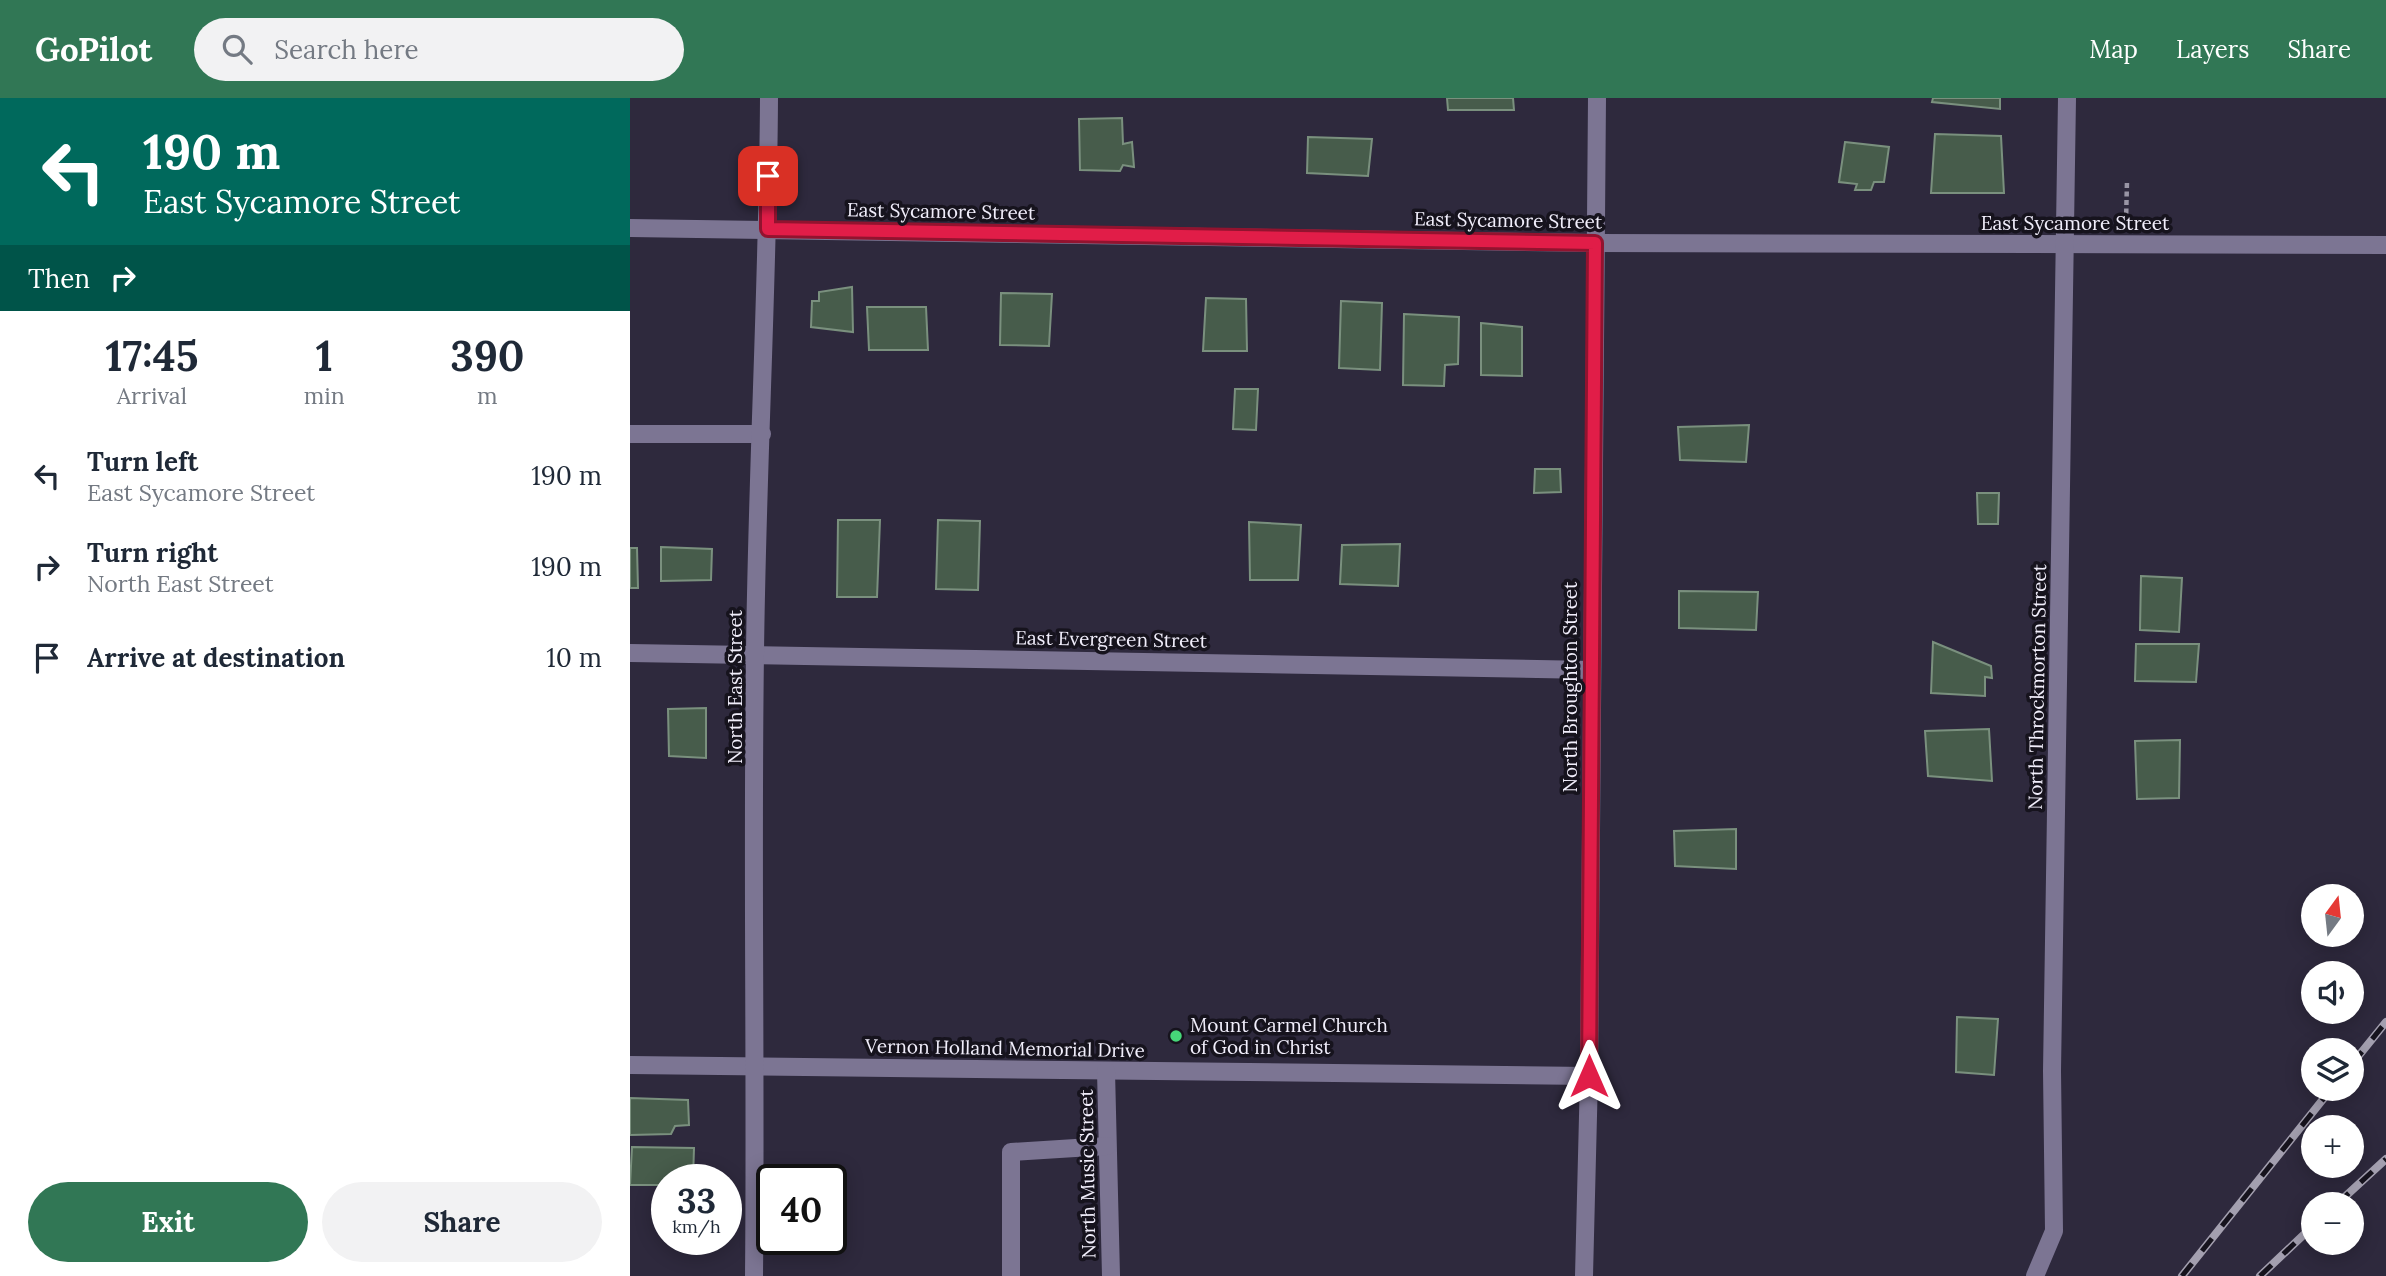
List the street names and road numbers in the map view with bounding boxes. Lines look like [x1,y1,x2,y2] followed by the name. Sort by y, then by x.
[847,197,1036,225] street label: East Sycamore Street
[1414,206,1603,234] street label: East Sycamore Street
[1981,211,2170,235] street label: East Sycamore Street
[2023,563,2051,810] street label: North Throckmorton Street
[1558,581,1582,792] street label: North Broughton Street
[723,609,747,764] street label: North East Street
[1015,625,1208,653] street label: East Evergreen Street
[864,1034,1145,1062] street label: Vernon Holland Memorial Drive
[1074,1088,1100,1259] street label: North Music Street

